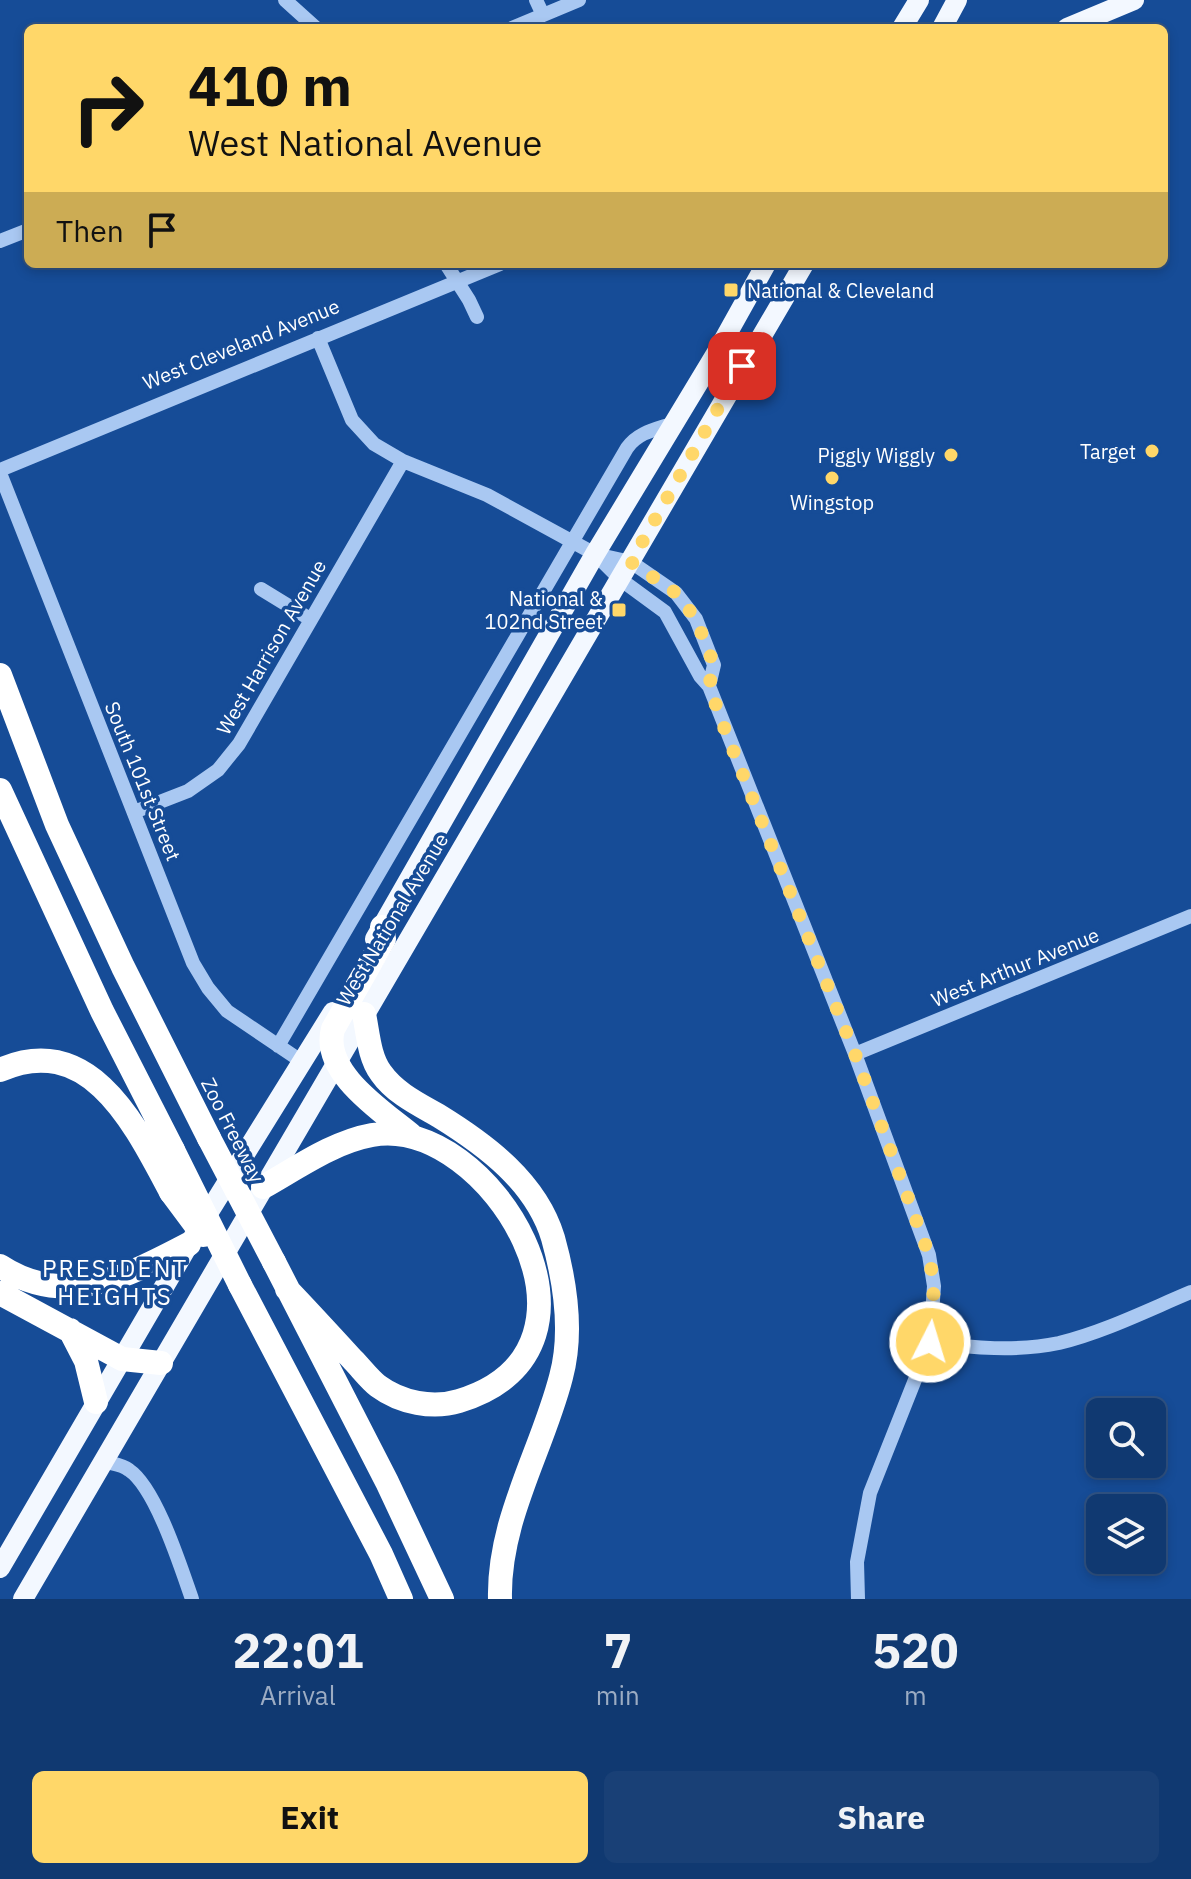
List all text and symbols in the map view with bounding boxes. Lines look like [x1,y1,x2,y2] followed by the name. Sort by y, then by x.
[188,49,352,121] text: 410 m
[56,56,160,160] icon: right
[188,119,542,166] text: West National Avenue
[140,208,184,252] icon: arrive
[56,211,124,250] text: Then
[747,277,934,304] place label: National & Cleveland
[722,281,740,299] marker: National & Cleveland
[139,292,343,396] street label: West Cleveland Avenue
[708,332,776,400] pin
[720,344,764,388] icon: arrive
[1080,438,1136,465] place label: Target
[818,442,935,469] place label: Piggly Wiggly
[1143,442,1161,460] marker: Target
[942,446,960,464] marker: Piggly Wiggly
[823,469,841,487] marker: Wingstop
[790,489,874,516] place label: Wingstop
[210,554,332,740] street label: West Harrison Avenue
[484,585,603,635] place label: National & 102nd Street
[610,601,628,619] marker: National & 102nd Street
[99,697,187,865] street label: South 101st Street
[330,828,454,1010] street label: West National Avenue
[927,921,1103,1013] street label: West Arthur Avenue
[195,1073,271,1187] street label: Zoo Freeway
[42,1252,188,1312] district label: PRESIDENT HEIGHTS
[888,1300,972,1384] position arrow
[1086,1398,1166,1574] map controls
[1086,1398,1166,1478] button: search
[1086,1494,1166,1574] button: layers
[232,1619,363,1681] text: 22:01
[603,1619,632,1681] text: 7
[872,1619,959,1681] text: 520
[260,1678,336,1712] text: Arrival
[596,1678,640,1712] text: min
[904,1678,927,1712] text: m
[32,1771,588,1863] button: Exit
[604,1771,1159,1863] button: Share

